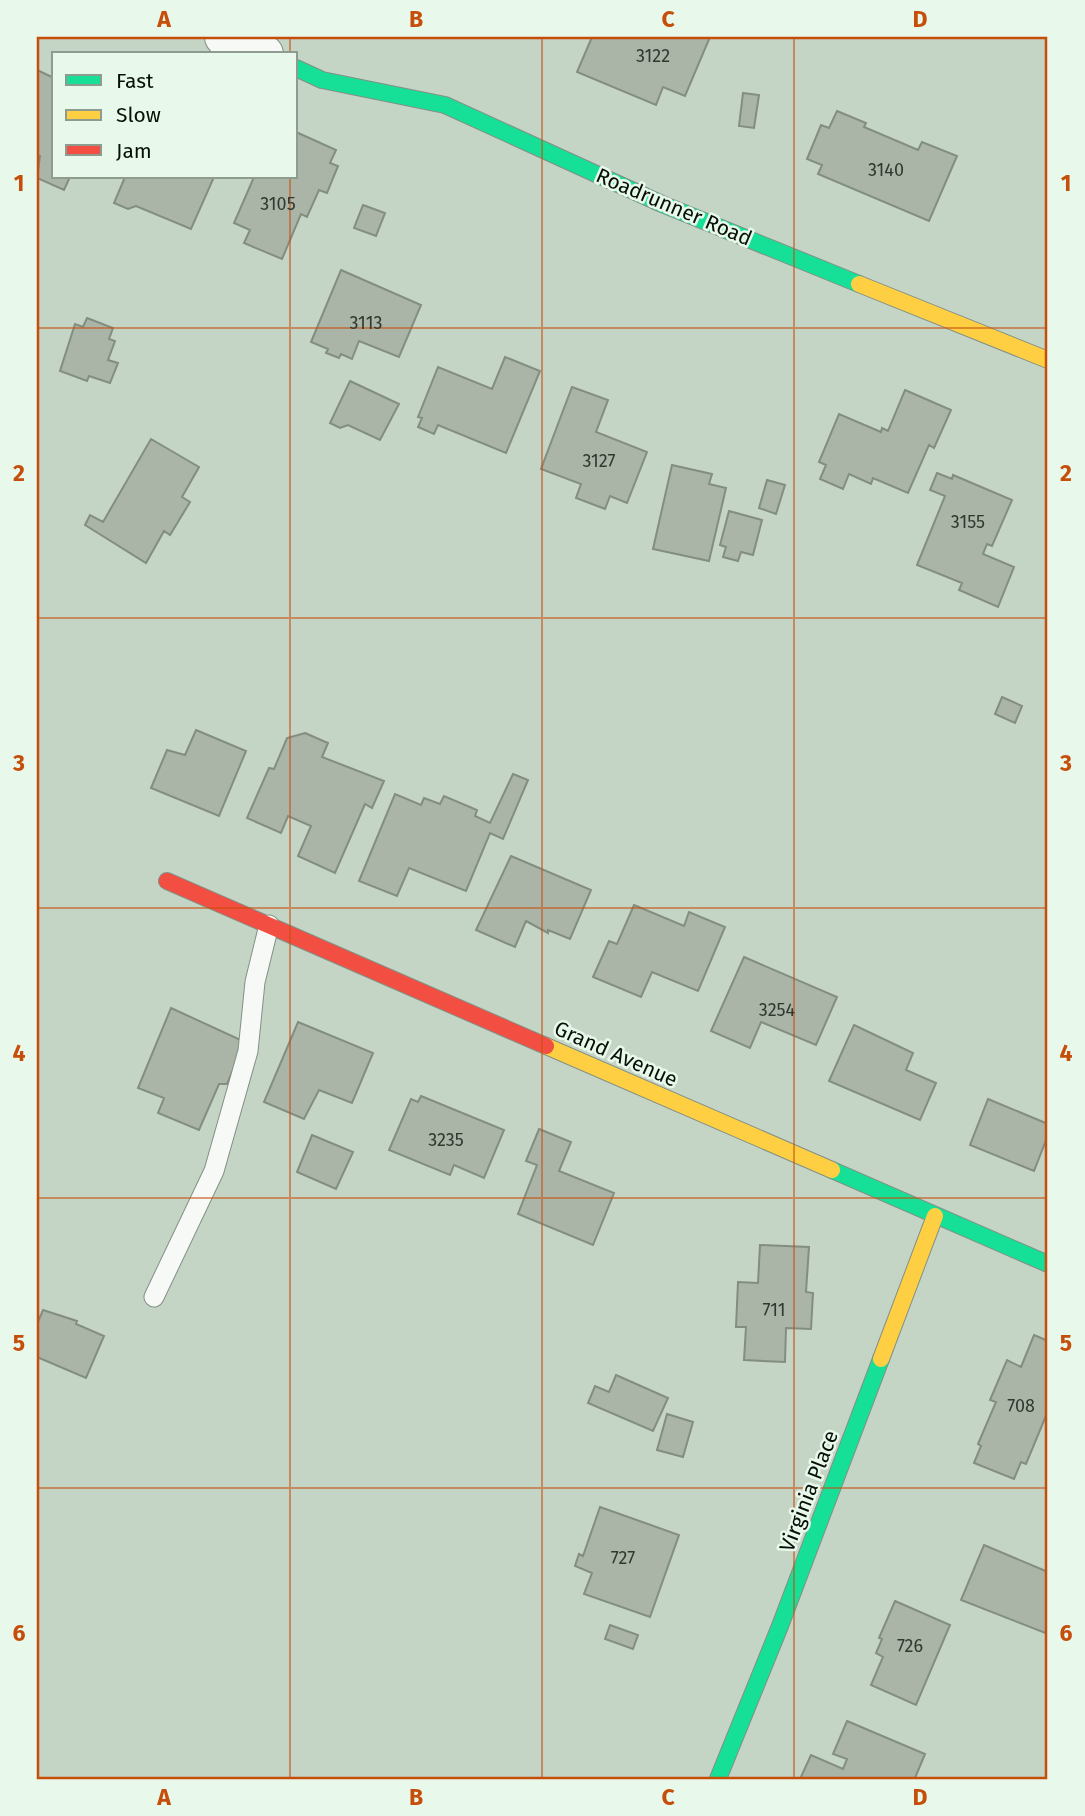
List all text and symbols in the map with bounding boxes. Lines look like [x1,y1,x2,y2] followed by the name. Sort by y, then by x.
[156,5,171,33] text: A
[409,5,423,33] text: B
[661,5,675,33] text: C
[913,5,928,33] text: D
[636,45,670,67] house number: 3122
[52,52,298,178] legend
[116,68,154,94] text: Fast
[116,102,161,128] text: Slow
[116,138,152,164] text: Jam
[868,159,904,181] house number: 3140
[592,162,756,252] street label: Roadrunner Road
[14,169,24,197] text: 1
[1061,169,1071,197] text: 1
[260,193,296,215] house number: 3105
[350,312,382,334] house number: 3113
[582,450,616,472] house number: 3127
[13,459,25,487] text: 2
[1060,459,1072,487] text: 2
[951,511,985,533] house number: 3155
[12,749,25,777] text: 3
[1059,749,1072,777] text: 3
[759,999,796,1021] house number: 3254
[550,1015,682,1093] street label: Grand Avenue
[13,1039,26,1067] text: 4
[1060,1039,1073,1067] text: 4
[428,1129,464,1151] house number: 3235
[762,1299,786,1321] house number: 711
[13,1329,25,1357] text: 5
[1060,1329,1072,1357] text: 5
[1007,1395,1035,1417] house number: 708
[774,1427,844,1555] street label: Virginia Place
[611,1547,635,1569] house number: 727
[13,1619,26,1647] text: 6
[1060,1619,1073,1647] text: 6
[897,1635,923,1657] house number: 726
[156,1783,171,1811] text: A
[409,1783,423,1811] text: B
[661,1783,675,1811] text: C
[913,1783,928,1811] text: D

